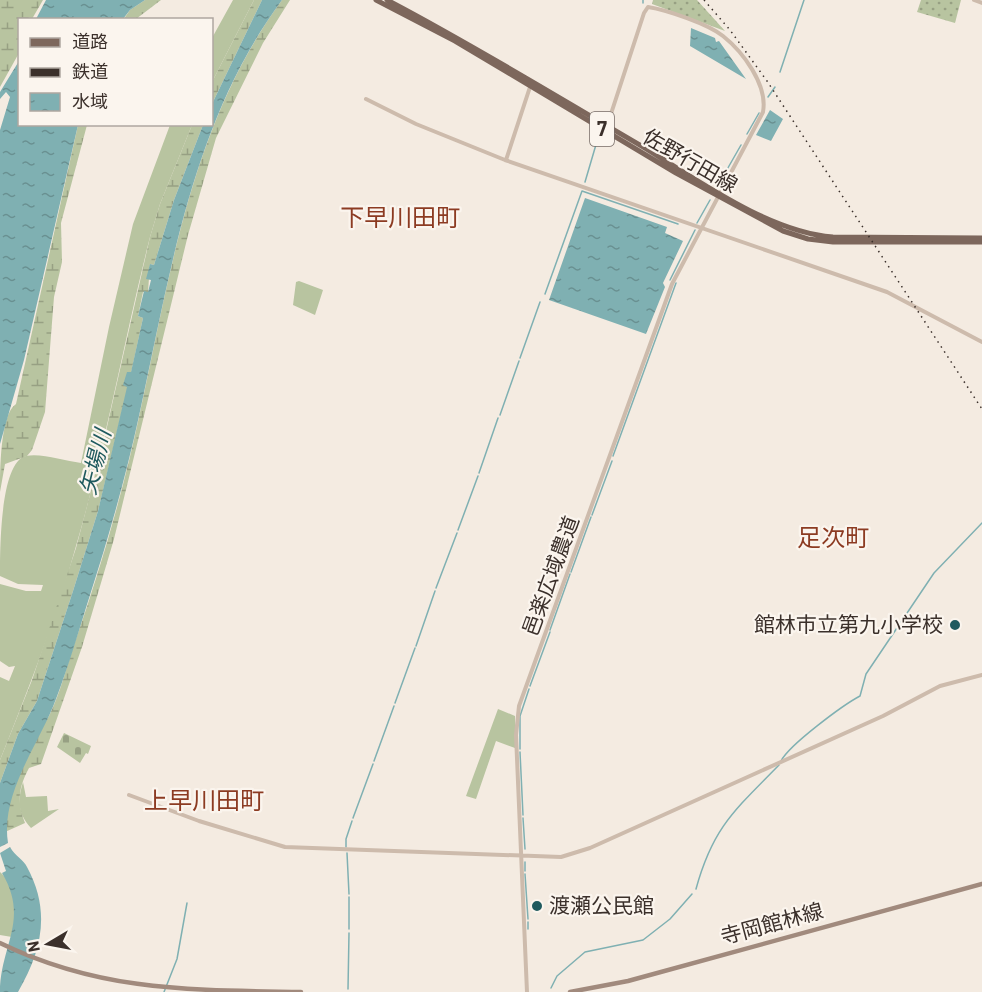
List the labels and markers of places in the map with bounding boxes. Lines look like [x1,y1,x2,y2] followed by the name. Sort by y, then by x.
[754,611,943,636] place label: 館林市立第九小学校
[948,618,962,632] marker: 館林市立第九小学校
[549,892,654,917] place label: 渡瀬公民館
[530,899,544,913] marker: 渡瀬公民館

